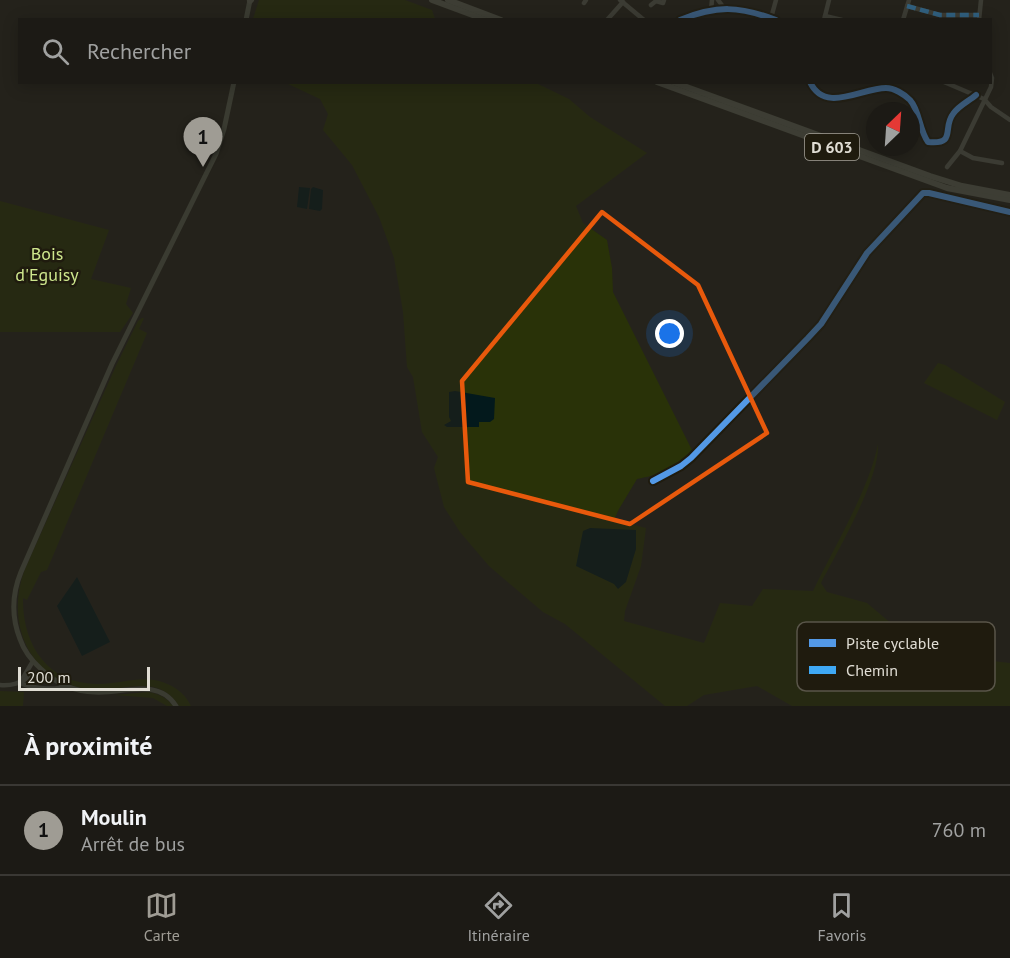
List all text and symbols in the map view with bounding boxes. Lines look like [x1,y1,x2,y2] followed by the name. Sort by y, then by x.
[18,18,992,84] search box
[39,35,72,68] icon: search
[87,37,191,65] text: Rechercher
[866,102,920,156] north arrow
[184,118,222,167] pin: 1
[805,134,859,160] road number: D 603
[15,242,79,286] park label: Bois d'Eguisy
[655,319,684,348] your location
[797,622,995,691] legend
[846,633,939,653] text: Piste cyclable
[846,660,898,680] text: Chemin
[18,664,150,692] scale bar
[27,667,70,687] text: 200 m
[24,729,152,762] text: À proximité
[81,803,147,831] text: Moulin
[38,817,49,843] text: 1
[932,817,986,843] text: 760 m
[81,831,185,857] text: Arrêt de bus
[144,889,180,945] tab: Carte
[467,889,530,945] tab: Itinéraire
[817,889,866,945] tab: Favoris

